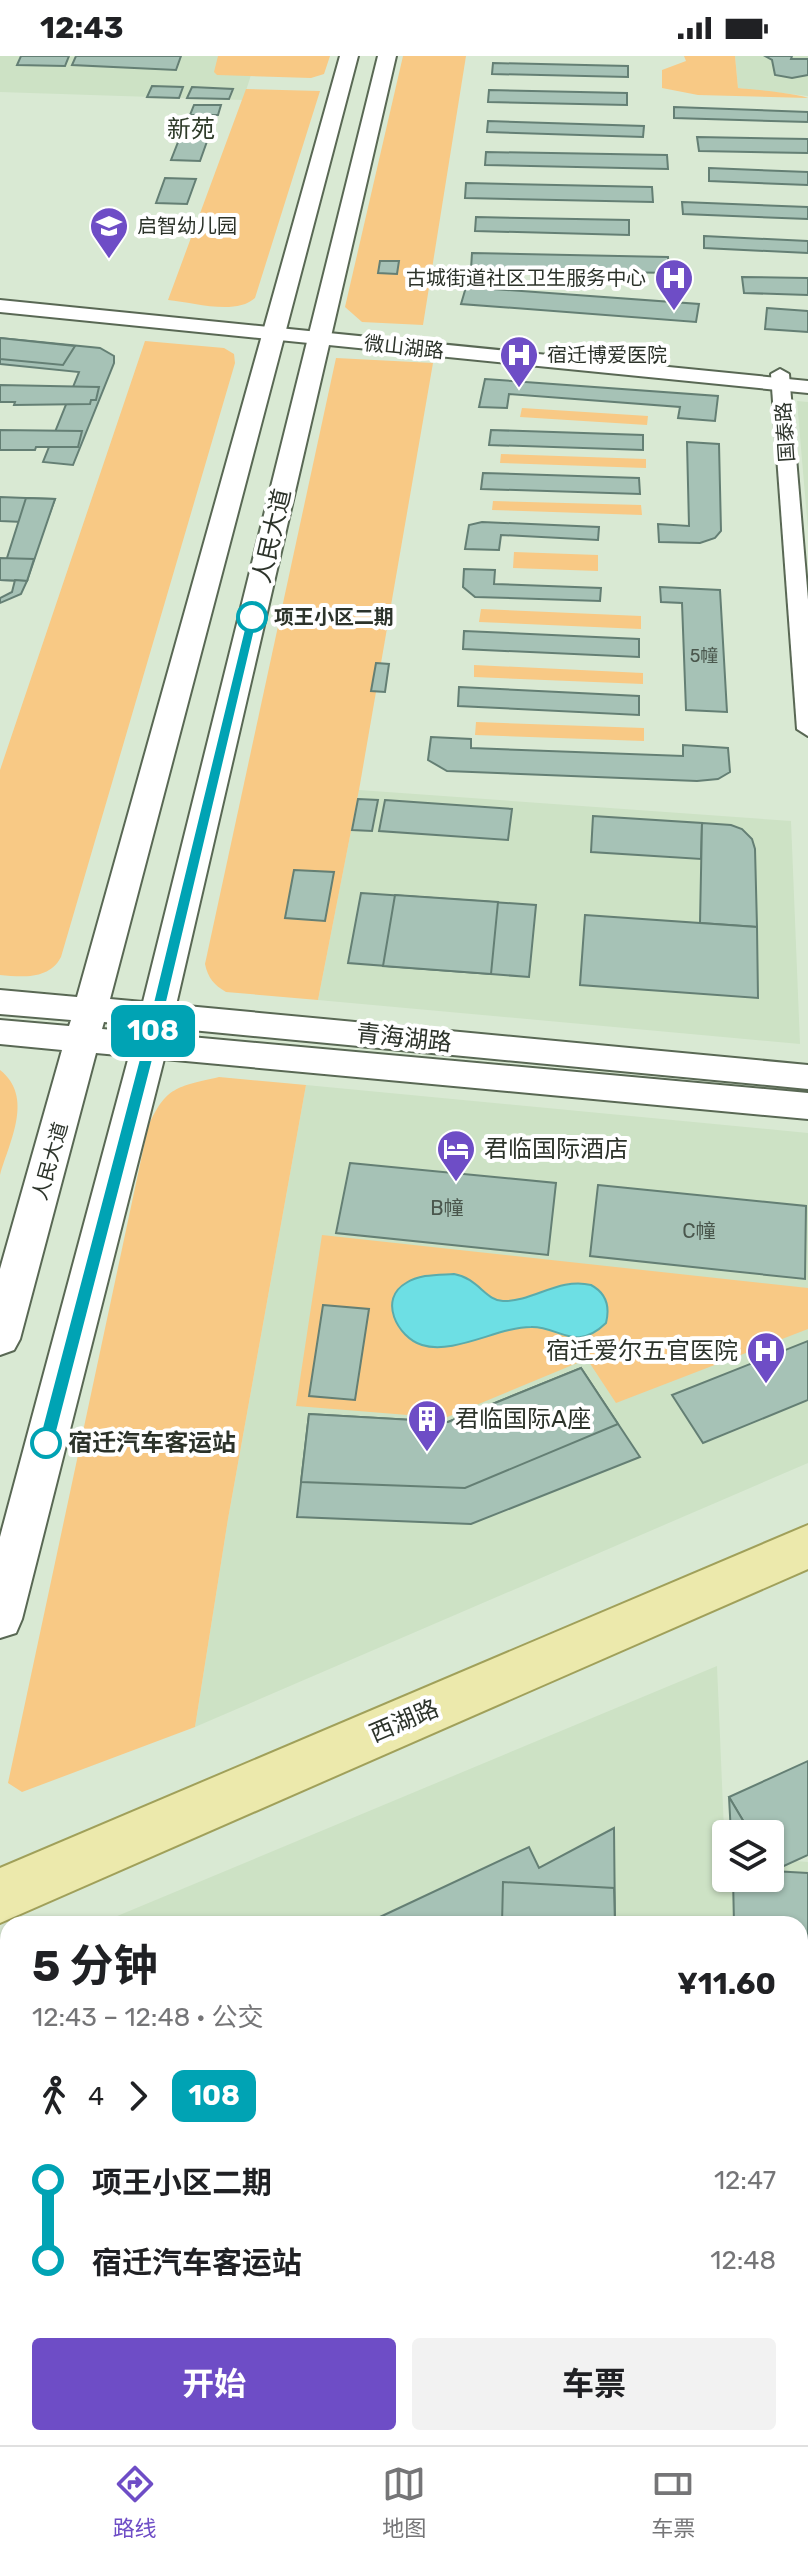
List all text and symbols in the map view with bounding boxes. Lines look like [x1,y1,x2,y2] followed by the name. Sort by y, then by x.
[40,10,123,46] text: 12:43
[167,115,215,143] district label: 新苑
[88,205,130,260] school or university icon: 启智幼儿园
[137,214,237,238] place label: 启智幼儿园
[653,257,695,312] hospital icon: 古城街道社区卫生服务中心
[406,266,646,290] place label: 古城街道社区卫生服务中心
[363,331,445,363] street label: 微山湖路
[498,334,540,389] hospital icon: 宿迁博爱医院
[547,343,667,367] place label: 宿迁博爱医院
[771,401,799,463] street label: 国泰路
[248,486,296,586] street label: 人民大道
[237,602,267,632] marker: 项王小区二期
[274,605,394,629] place label: 项王小区二期
[690,645,718,667] house number: 5幢
[107,1005,199,1057] line badge: 108
[127,1014,179,1047] text: 108
[355,1019,453,1057] street label: 青海湖路
[27,1119,73,1203] street label: 人民大道
[435,1128,477,1183] hotel icon: 君临国际酒店
[484,1135,628,1163] place label: 君临国际酒店
[430,1196,464,1220] house number: B幢
[682,1219,716,1243] house number: C幢
[745,1330,787,1385] hospital icon: 宿迁爱尔五官医院
[546,1337,738,1365] place label: 宿迁爱尔五官医院
[406,1398,448,1453] building icon: 君临国际A座
[455,1405,591,1433] place label: 君临国际A座
[31,1428,61,1458] marker: 宿迁汽车客运站
[68,1429,236,1457] place label: 宿迁汽车客运站
[365,1694,443,1748] street label: 西湖路
[712,1820,784,1892] map controls
[712,1820,784,1892] button: layers
[32,1940,158,1992] text: 5 分钟
[677,1966,776,2002] text: ¥11.60
[32,2002,264,2033] text: 12:43 – 12:48 · 公交
[32,2074,76,2118] icon: walk
[116,2074,160,2118] icon: forward
[188,2079,240,2112] text: 108
[88,2081,104,2112] text: 4
[92,2165,272,2201] text: 项王小区二期
[714,2165,776,2196] text: 12:47
[92,2245,302,2281] text: 宿迁汽车客运站
[710,2245,776,2276] text: 12:48
[32,2338,396,2430] button: 开始
[412,2338,776,2430] button: 车票
[113,2462,157,2542] tab: 路线
[382,2462,426,2542] tab: 地图
[651,2462,695,2542] tab: 车票

